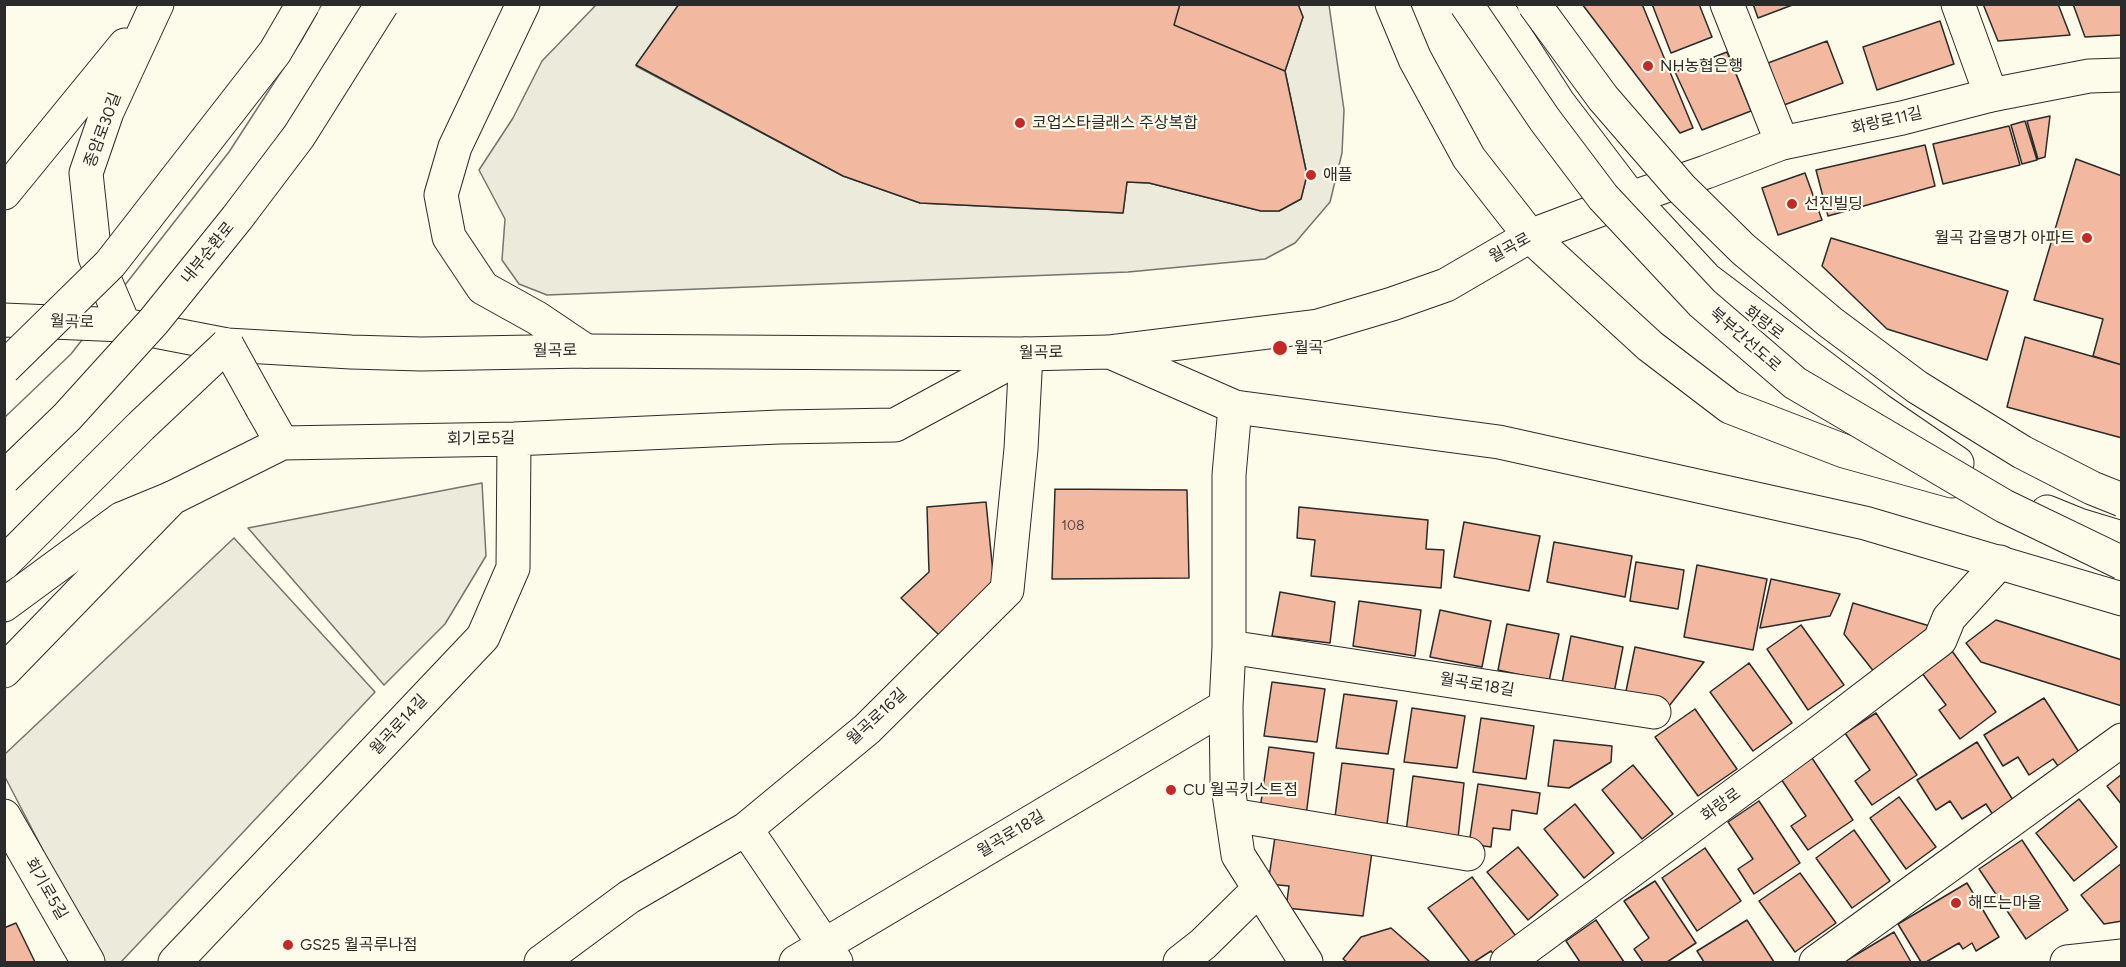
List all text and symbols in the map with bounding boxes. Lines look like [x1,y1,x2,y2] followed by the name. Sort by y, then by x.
[1660,56,1743,76] place label: NH농협은행
[1641,59,1655,73] marker: NH농협은행
[81,90,125,170] street label: 종암로30길
[1850,104,1924,138] street label: 화랑로11길
[1032,113,1198,133] place label: 코업스타클래스 주상복합
[1013,116,1027,130] marker: 코업스타클래스 주상복합
[1323,165,1352,185] place label: 애플
[1304,168,1318,182] marker: 애플
[1804,194,1863,214] place label: 선진빌딩
[1785,197,1799,211] marker: 선진빌딩
[177,218,239,288] street label: 내부순환로
[1935,228,2075,248] place label: 월곡 갑을명가 아파트
[1486,229,1534,267] street label: 월곡로
[2080,231,2094,245] marker: 월곡 갑을명가 아파트
[1741,302,1787,344] street label: 화랑로
[1705,304,1785,376] street label: 북부간선도로
[50,312,94,332] street label: 월곡로
[1294,338,1323,358] place label: 월곡
[1271,339,1289,357] marker: 월곡
[533,341,577,361] street label: 월곡로
[1019,343,1063,363] street label: 월곡로
[447,429,515,449] street label: 회기로5길
[1061,518,1085,534] house number: 108
[1438,670,1516,700] street label: 월곡로18길
[843,685,911,749] street label: 월곡로16길
[366,691,432,759] street label: 월곡로14길
[1183,780,1298,800] place label: CU 월곡키스트점
[1164,783,1178,797] marker: CU 월곡키스트점
[1697,784,1745,826] street label: 화랑로
[974,806,1048,862] street label: 월곡로18길
[21,855,71,923] street label: 회기로5길
[1968,893,2042,913] place label: 해뜨는마을
[1949,896,1963,910] marker: 해뜨는마을
[300,935,418,955] place label: GS25 월곡루나점
[281,938,295,952] marker: GS25 월곡루나점

